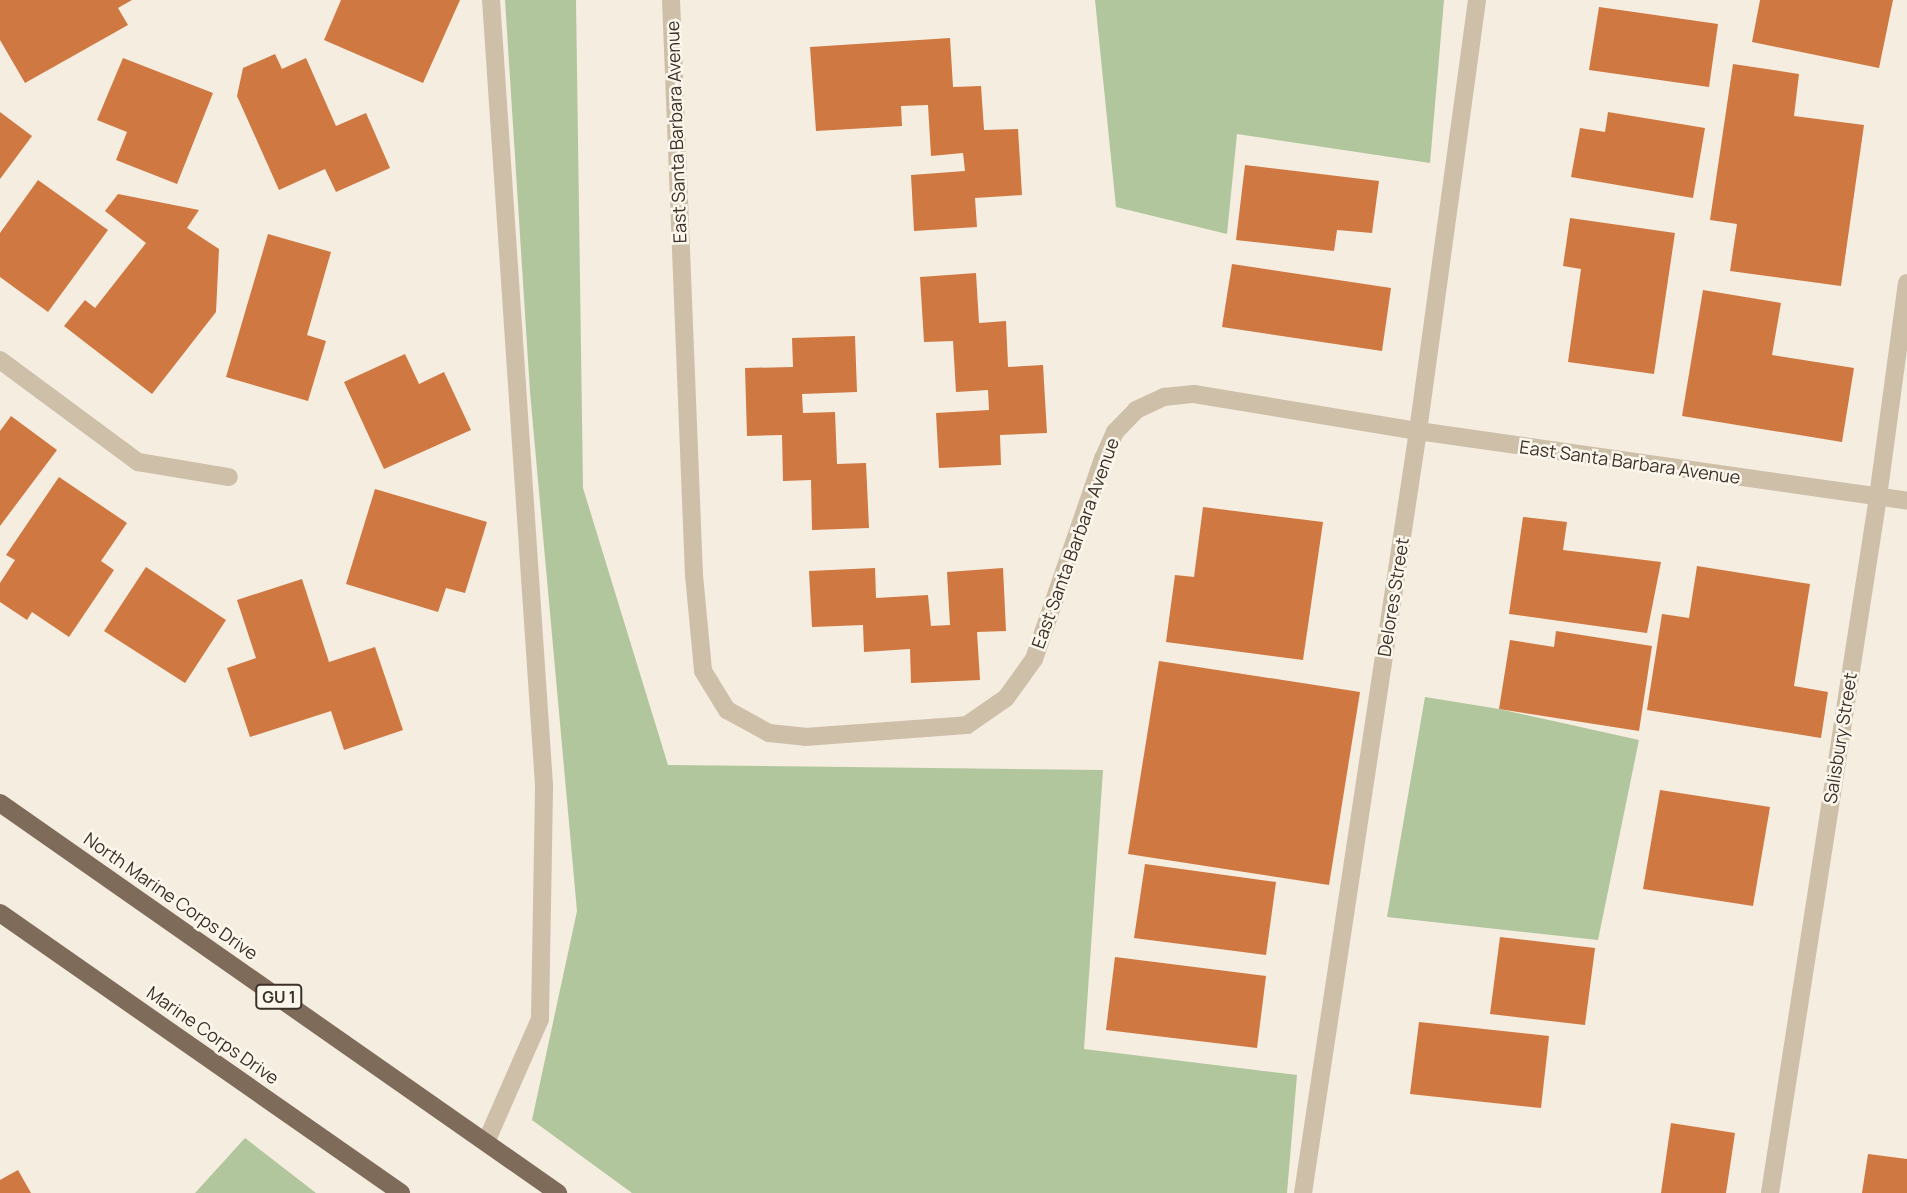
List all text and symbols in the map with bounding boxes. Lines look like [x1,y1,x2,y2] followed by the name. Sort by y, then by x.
[661,20,691,244] street label: East Santa Barbara Avenue
[1027,435,1123,651] street label: East Santa Barbara Avenue
[1518,436,1742,488] street label: East Santa Barbara Avenue
[1373,536,1413,658] street label: Delores Street
[1819,671,1861,805] street label: Salisbury Street
[80,828,262,964] street label: North Marine Corps Drive
[143,981,283,1089] street label: Marine Corps Drive
[254,984,304,1009] road number: GU 1

